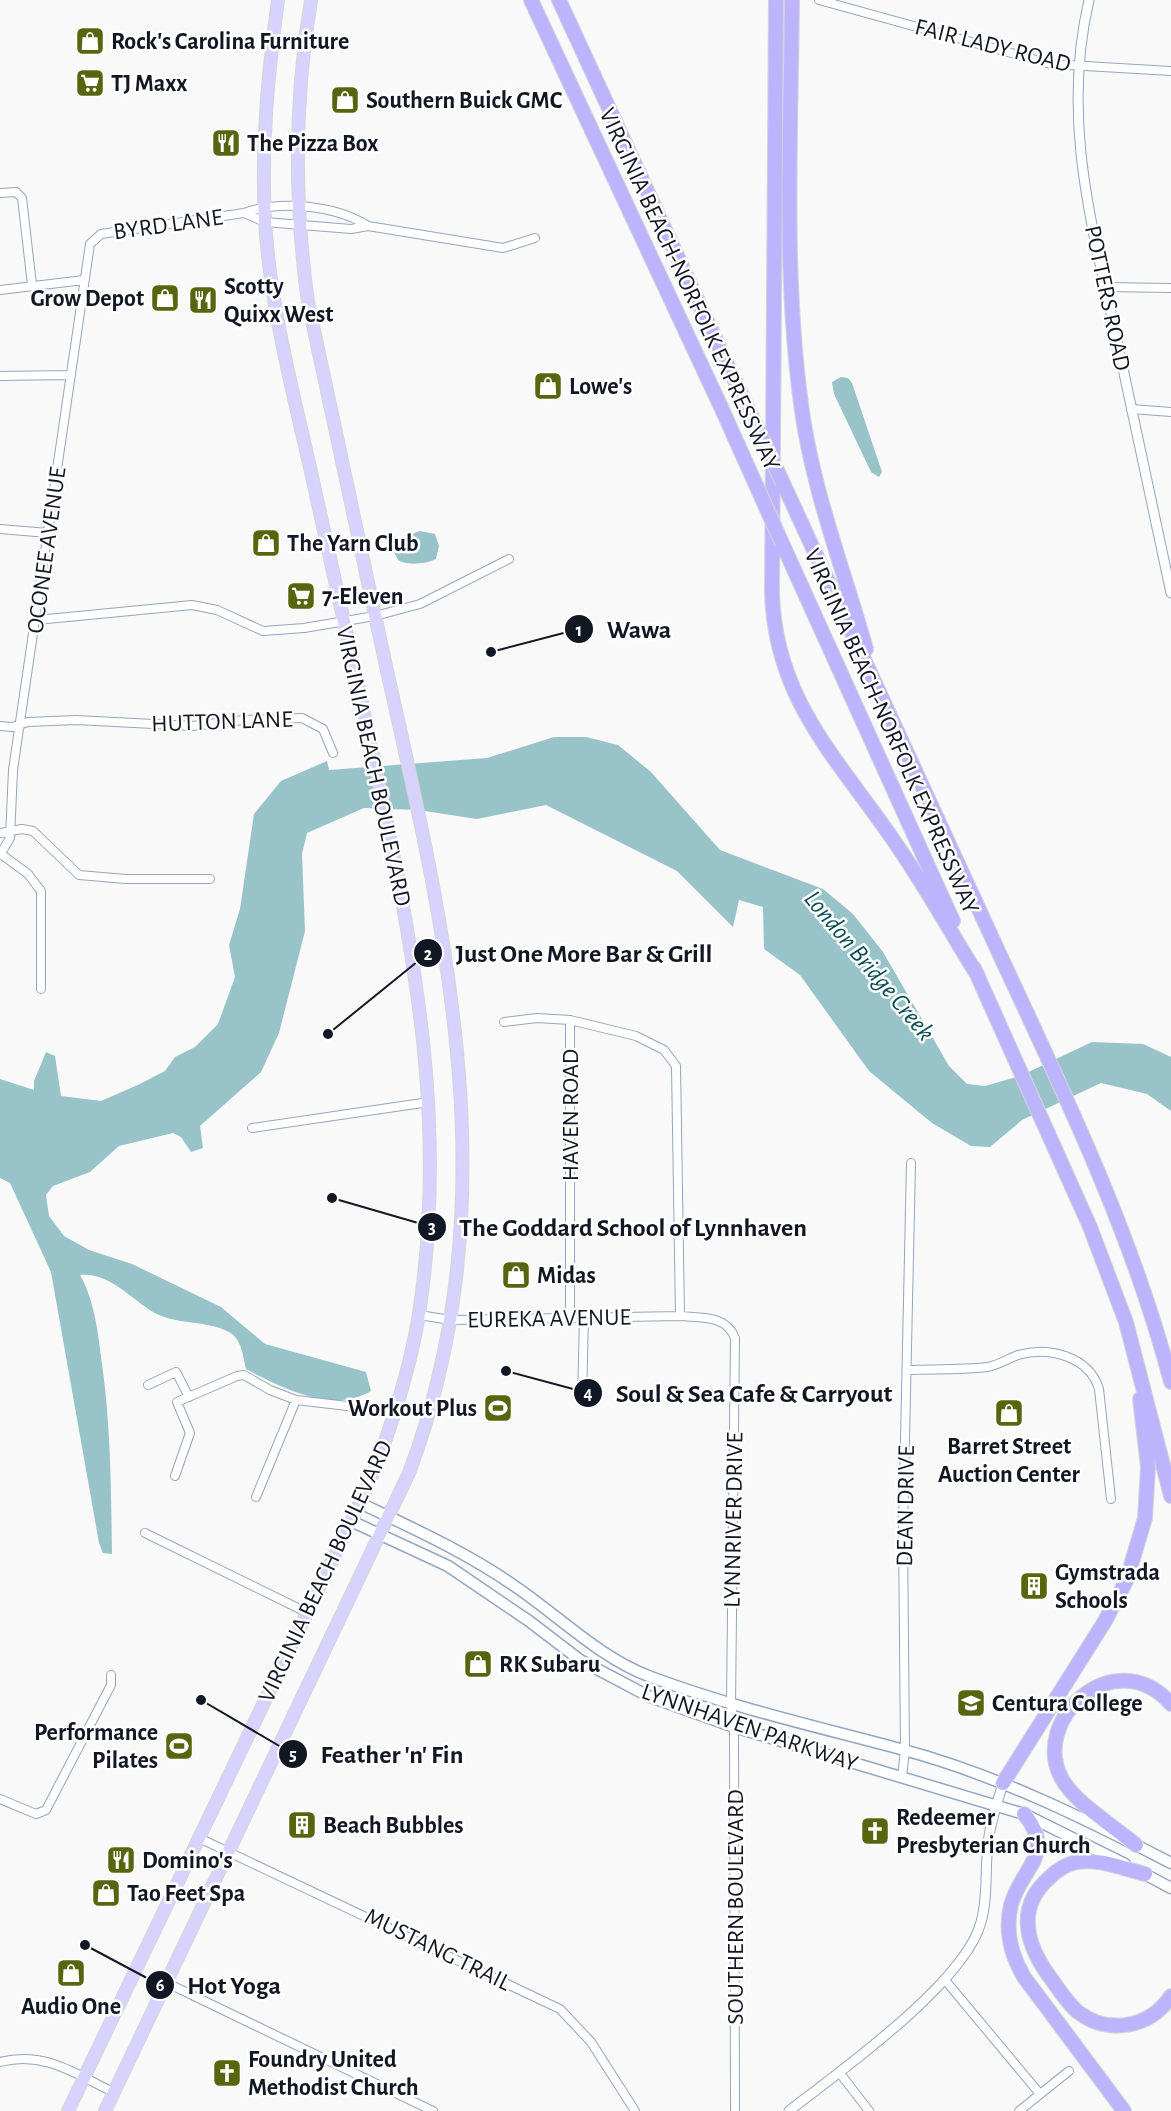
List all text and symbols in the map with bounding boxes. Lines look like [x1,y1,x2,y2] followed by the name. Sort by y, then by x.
[912,15,1073,77] street label: FAIR LADY ROAD
[74,25,106,57] shop icon: Rock's Carolina Furniture
[111,30,349,54] place label: Rock's Carolina Furniture
[74,67,106,99] supermarket icon: TJ Maxx
[111,72,187,96] place label: TJ Maxx
[329,84,361,116] shop icon: Southern Buick GMC
[366,89,563,113] place label: Southern Buick GMC
[594,105,784,475] street label: VIRGINIA BEACH-NORFOLK EXPRESSWAY
[210,127,242,159] restaurant icon: The Pizza Box
[247,132,378,156] place label: The Pizza Box
[112,205,225,245] street label: BYRD LANE
[1080,223,1134,373] street label: POTTERS ROAD
[224,275,333,327] place label: Scotty Quixx West
[149,282,181,314] shop icon: Grow Depot
[187,284,219,316] restaurant icon: Scotty Quixx West
[30,287,144,311] place label: Grow Depot
[532,370,564,402] shop icon: Lowe's
[569,375,632,399] place label: Lowe's
[23,465,71,635] street label: OCONEE AVENUE
[250,527,282,559] shop icon: The Yarn Club
[287,532,419,556] place label: The Yarn Club
[799,545,983,918] street label: VIRGINIA BEACH-NORFOLK EXPRESSWAY
[285,580,317,612] supermarket icon: 7-Eleven
[322,585,403,609] place label: 7-Eleven
[564,607,683,651] callout: Wawa
[607,617,671,643] text: Wawa
[576,622,582,640] text: 1
[332,624,414,908] street label: VIRGINIA BEACH BOULEVARD
[151,708,294,736] street label: HUTTON LANE
[799,886,939,1046] water label: London Bridge Creek
[413,931,724,975] callout: Just One More Bar & Grill
[456,941,712,967] text: Just One More Bar & Grill
[424,946,433,964] text: 2
[559,1049,583,1181] street label: HAVEN ROAD
[417,1205,819,1249] callout: The Goddard School of Lynnhaven
[459,1215,807,1241] text: The Goddard School of Lynnhaven
[428,1219,436,1237] text: 3
[500,1259,532,1291] shop icon: Midas
[537,1264,596,1288] place label: Midas
[467,1306,632,1332] street label: EUREKA AVENUE
[573,1371,904,1415] callout: Soul & Sea Cafe & Carryout
[616,1381,892,1407] text: Soul & Sea Cafe & Carryout
[583,1385,593,1403] text: 4
[482,1392,514,1424] sports icon: Workout Plus
[348,1397,477,1421] place label: Workout Plus
[993,1397,1025,1429] shop icon: Barret Street Auction Center
[720,1431,748,1608] street label: LYNNRIVER DRIVE
[938,1435,1081,1487] place label: Barret Street Auction Center
[255,1437,397,1706] street label: VIRGINIA BEACH BOULEVARD
[893,1445,919,1567] street label: DEAN DRIVE
[1055,1561,1160,1613] place label: Gymstrada Schools
[1018,1570,1050,1602] building icon: Gymstrada Schools
[462,1648,494,1680] shop icon: RK Subaru
[499,1653,601,1677] place label: RK Subaru
[638,1680,861,1776] street label: LYNNHAVEN PARKWAY
[955,1687,987,1719] school or university icon: Centura College
[992,1692,1143,1716] place label: Centura College
[34,1721,158,1773] place label: Performance Pilates
[163,1730,195,1762] sports icon: Performance Pilates
[278,1732,475,1776] callout: Feather 'n' Fin
[321,1742,463,1768] text: Feather 'n' Fin
[289,1746,297,1764] text: 5
[724,1789,748,2025] street label: SOUTHERN BOULEVARD
[896,1806,1091,1858] place label: Redeemer Presbyterian Church
[286,1809,318,1841] building icon: Beach Bubbles
[323,1814,464,1838] place label: Beach Bubbles
[859,1815,891,1847] church icon: Redeemer Presbyterian Church
[105,1844,137,1876] restaurant icon: Domino's
[142,1849,233,1873] place label: Domino's
[90,1877,122,1909] shop icon: Tao Feet Spa
[127,1882,245,1906] place label: Tao Feet Spa
[361,1904,514,1996] street label: MUSTANG TRAIL
[55,1957,87,1989] shop icon: Audio One
[145,1963,293,2007] callout: Hot Yoga
[187,1973,281,1999] text: Hot Yoga
[156,1977,165,1995] text: 6
[21,1995,121,2019] place label: Audio One
[248,2048,419,2100] place label: Foundry United Methodist Church
[211,2057,243,2089] church icon: Foundry United Methodist Church

